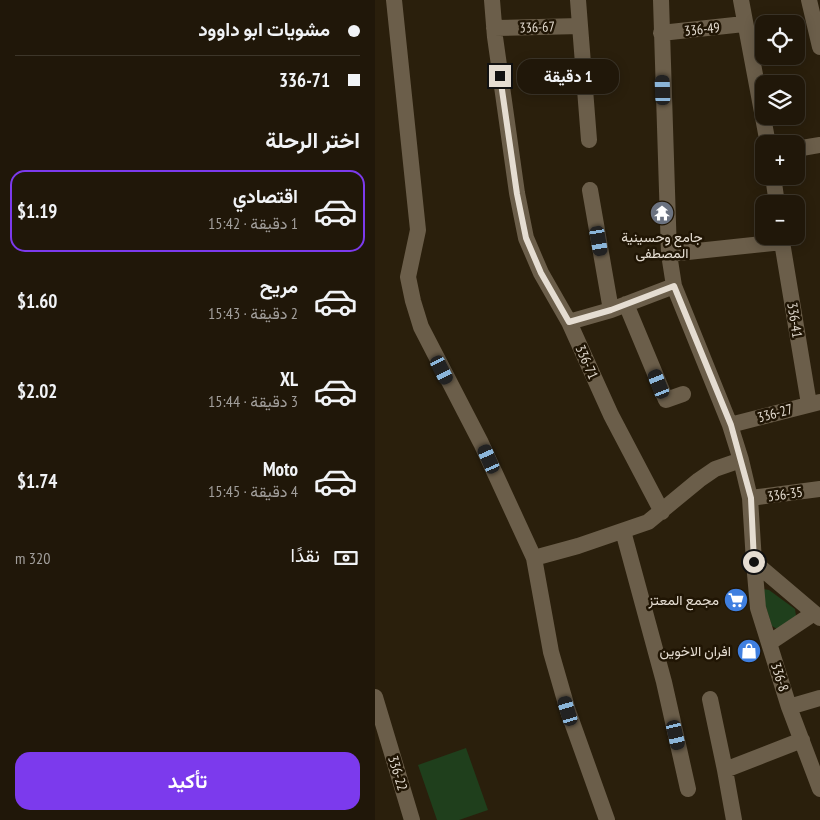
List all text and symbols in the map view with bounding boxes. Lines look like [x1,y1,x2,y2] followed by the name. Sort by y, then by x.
[755,15,805,245] map controls
[755,15,805,65] button: locate
[198,17,330,41] text: مشويات ابو داوود
[519,17,555,37] street label: 336-67
[683,18,721,40] street label: 336-49
[517,58,620,94] callout: 1 دقيقة
[489,65,511,87] route end
[544,66,592,86] text: 1 دقيقة
[279,68,330,92] text: 336-71
[654,75,671,105] car
[755,75,805,125] button: layers
[265,126,360,154] text: اختر الرحلة
[755,135,805,185] button: +
[233,184,298,208] text: اقتصادي
[313,189,358,234] icon: car
[755,195,805,245] button: −
[17,199,57,223] text: $1.19
[649,200,675,226] temple icon: جامع وحسينية المصطفى
[208,213,298,233] text: 1 دقيقة · 15:42
[589,225,608,257] car
[621,228,703,262] place label: جامع وحسينية المصطفى
[260,274,298,298] text: مريح
[313,279,358,324] icon: car
[17,289,57,313] text: $1.60
[783,301,807,339] street label: 336-41
[208,303,298,323] text: 2 دقيقة · 15:43
[572,342,602,382] street label: 336-71
[428,353,455,387] car
[280,367,298,391] text: XL
[646,367,671,401] car
[313,369,358,414] icon: car
[17,379,57,403] text: $2.02
[208,391,298,411] text: 3 دقيقة · 15:44
[755,400,795,426] street label: 336-27
[476,442,501,476] car
[263,457,298,481] text: Moto
[313,459,358,504] icon: car
[17,469,57,493] text: $1.74
[208,481,298,501] text: 4 دقيقة · 15:45
[766,483,804,505] street label: 336-35
[291,543,320,567] text: نقدًا
[332,544,360,572] icon: cash
[15,548,50,568] text: 320 m
[743,551,765,573] route start
[723,587,749,613] supermarket icon: مجمع المعتز
[648,591,719,611] place label: مجمع المعتز
[736,638,762,664] shop icon: افران الاخوين
[659,642,731,660] place label: افران الاخوين
[767,660,793,694] street label: 336-8
[556,694,579,728] car
[665,719,686,751] car
[15,752,360,810] button: تأكيد
[384,753,412,793] street label: 336-22

